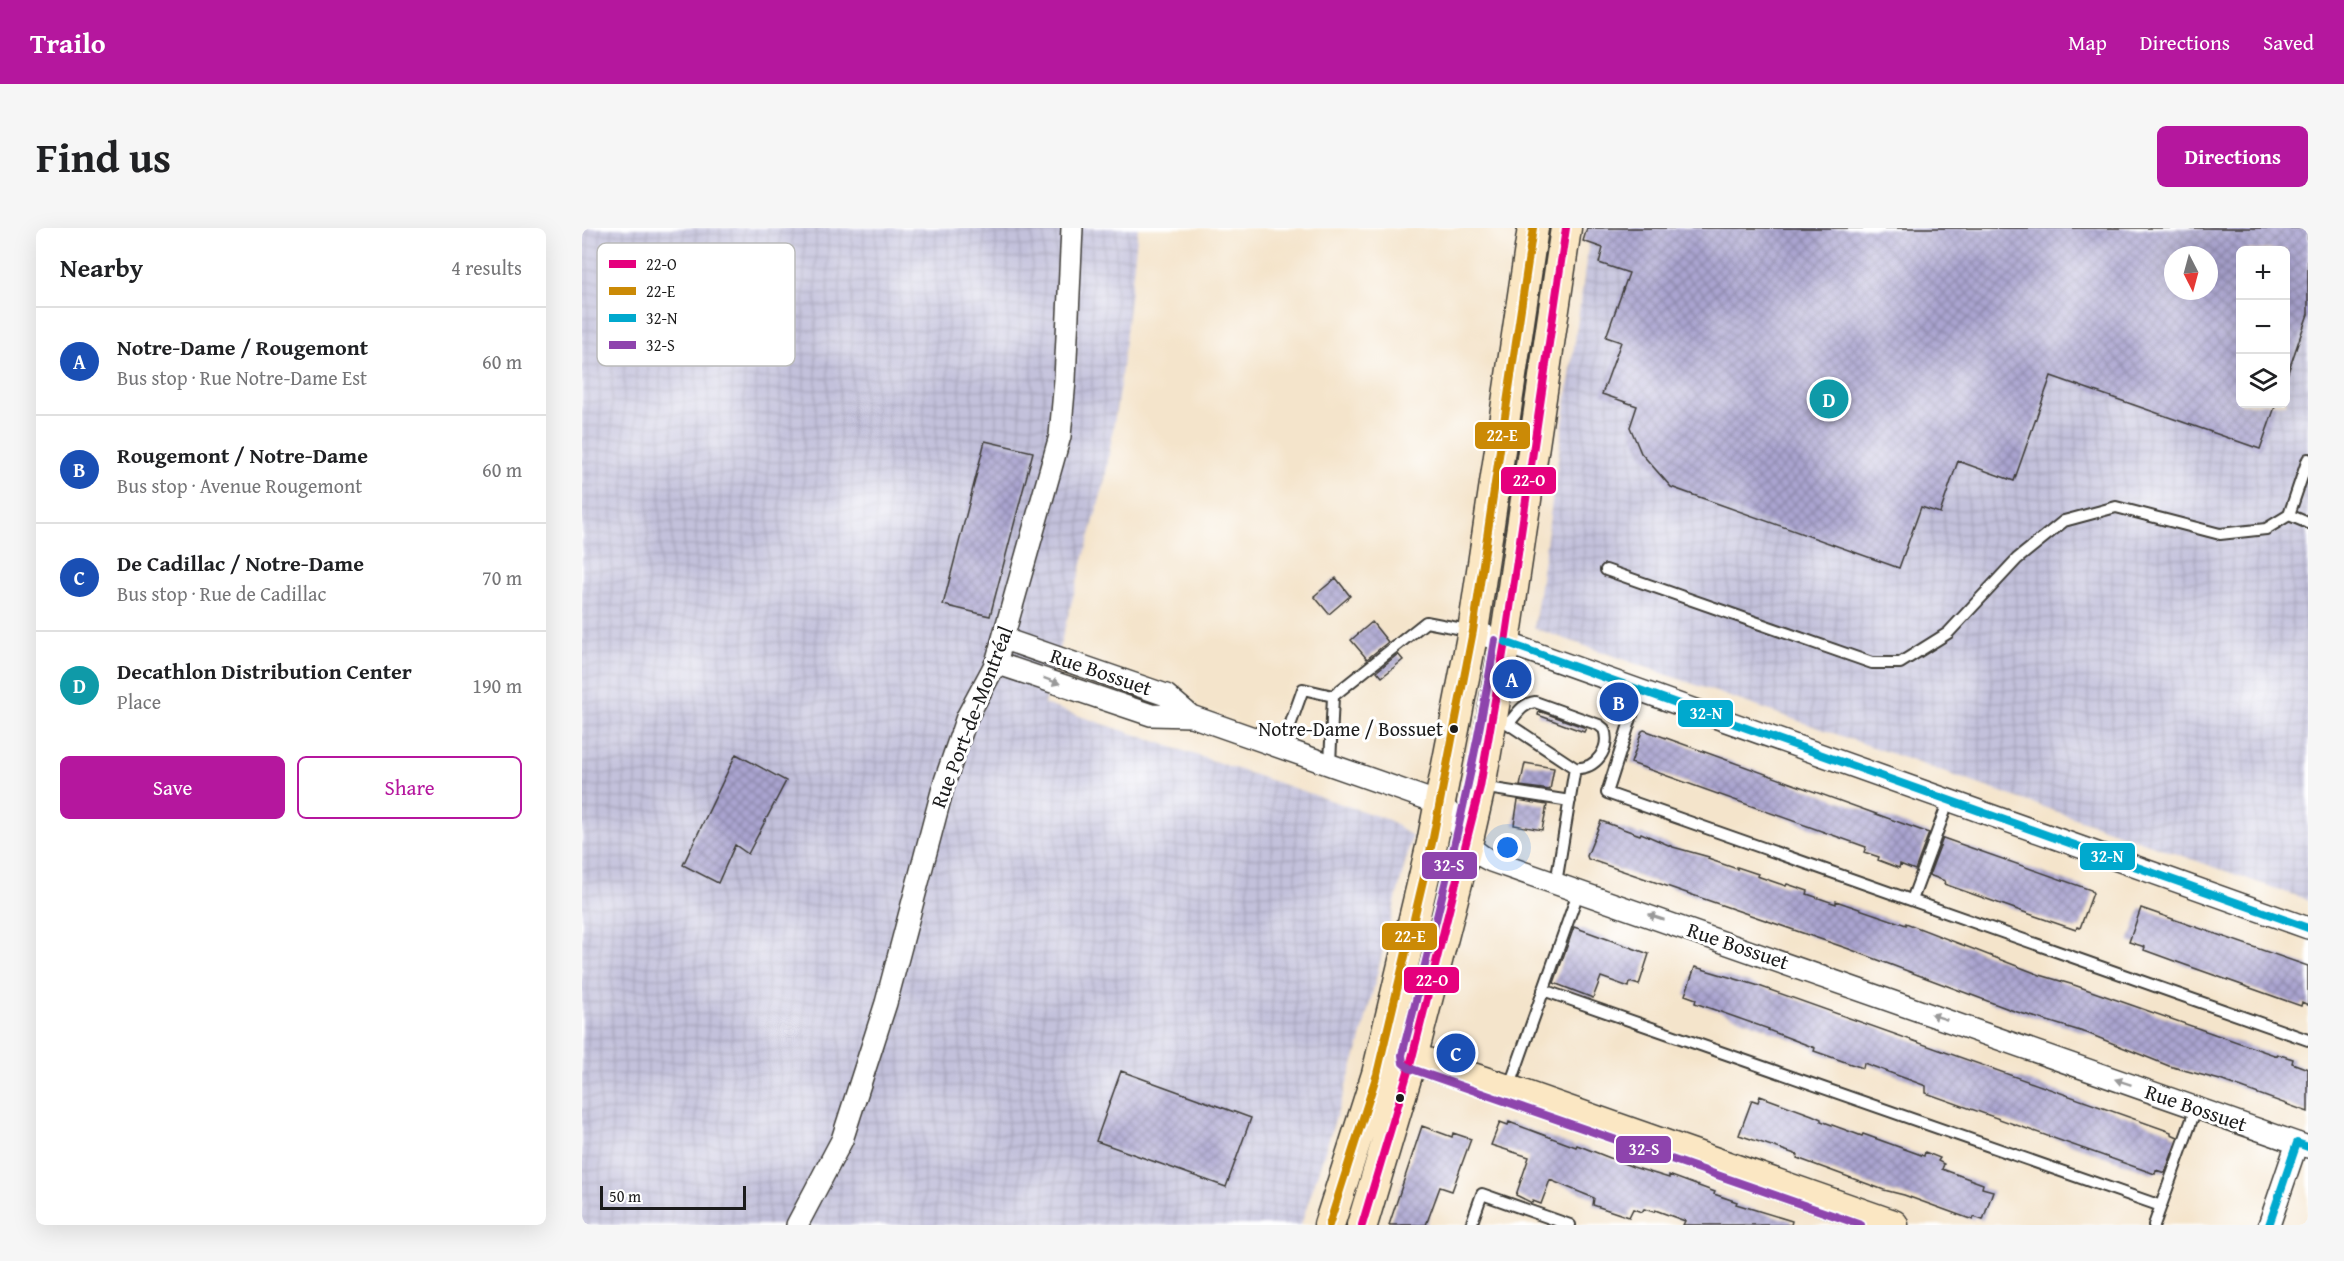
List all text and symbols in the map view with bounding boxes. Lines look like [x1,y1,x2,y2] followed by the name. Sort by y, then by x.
[30,22,106,63] text: Trailo
[2068,27,2107,58] text: Map
[2140,27,2230,58] text: Directions
[2263,27,2314,58] text: Saved
[36,126,171,187] text: Find us
[2157,126,2308,187] button: Directions
[597,243,795,366] legend
[2164,246,2218,300] north arrow
[2236,246,2290,408] map controls
[2236,246,2290,300] button: +
[60,248,143,287] text: Nearby
[646,252,677,276] text: 22-O
[451,253,522,282] text: 4 results
[646,279,675,303] text: 22-E
[2236,300,2290,354] button: −
[646,306,678,330] text: 32-N
[117,331,368,363] text: Notre-Dame / Rougemont
[646,333,675,357] text: 32-S
[73,347,86,376] text: A
[482,347,522,376] text: 60 m
[2236,354,2290,408] button: layers
[117,363,367,392] text: Bus stop · Rue Notre-Dame Est
[1810,376,1848,422] pin: D
[1474,421,1531,450] line badge: 22-E
[1487,423,1518,447] text: 22-E
[117,439,368,471] text: Rougemont / Notre-Dame
[73,455,86,484] text: B
[482,455,522,484] text: 60 m
[1500,466,1557,495] line badge: 22-O
[1513,468,1545,492] text: 22-O
[117,471,362,500] text: Bus stop · Avenue Rougemont
[117,547,364,579] text: De Cadillac / Notre-Dame
[74,563,85,592] text: C
[482,563,522,592] text: 70 m
[117,579,326,608] text: Bus stop · Rue de Cadillac
[922,621,1021,812] street label: Rue Port-de-Montréal
[1046,640,1157,704] street label: Rue Bossuet
[117,655,412,687] text: Decathlon Distribution Center
[1492,656,1532,702] pin: A
[73,671,86,700] text: D
[472,671,522,700] text: 190 m
[1043,676,1061,686] one-way arrow
[1600,680,1638,724] pin: B
[117,687,161,716] text: Place
[1677,699,1734,728] line badge: 32-N
[1689,701,1723,725] text: 32-N
[1258,714,1443,743] place label: Notre-Dame / Bossuet
[1448,723,1460,735] marker: Notre-Dame / Bossuet
[60,756,285,819] button: Save
[297,756,522,819] button: Share
[1493,833,1522,862] your location
[2079,842,2136,871] line badge: 32-N
[2090,844,2124,868] text: 32-N
[1421,851,1478,880] line badge: 32-S
[1434,853,1464,877] text: 32-S
[1647,912,1665,922] one-way arrow
[1683,914,1794,978] street label: Rue Bossuet
[1381,922,1438,951] line badge: 22-E
[1395,924,1426,948] text: 22-E
[1403,966,1460,994] line badge: 22-O
[1416,968,1448,992] text: 22-O
[1930,1012,1948,1022] one-way arrow
[1436,1030,1476,1076] pin: C
[2141,1076,2252,1140] street label: Rue Bossuet
[2114,1077,2132,1087] one-way arrow
[1394,1092,1406,1104] unlabelled marker
[1615,1135,1672,1164] line badge: 32-S
[1629,1137,1659,1161] text: 32-S
[600,1183,746,1210] scale bar
[609,1184,641,1208] text: 50 m

